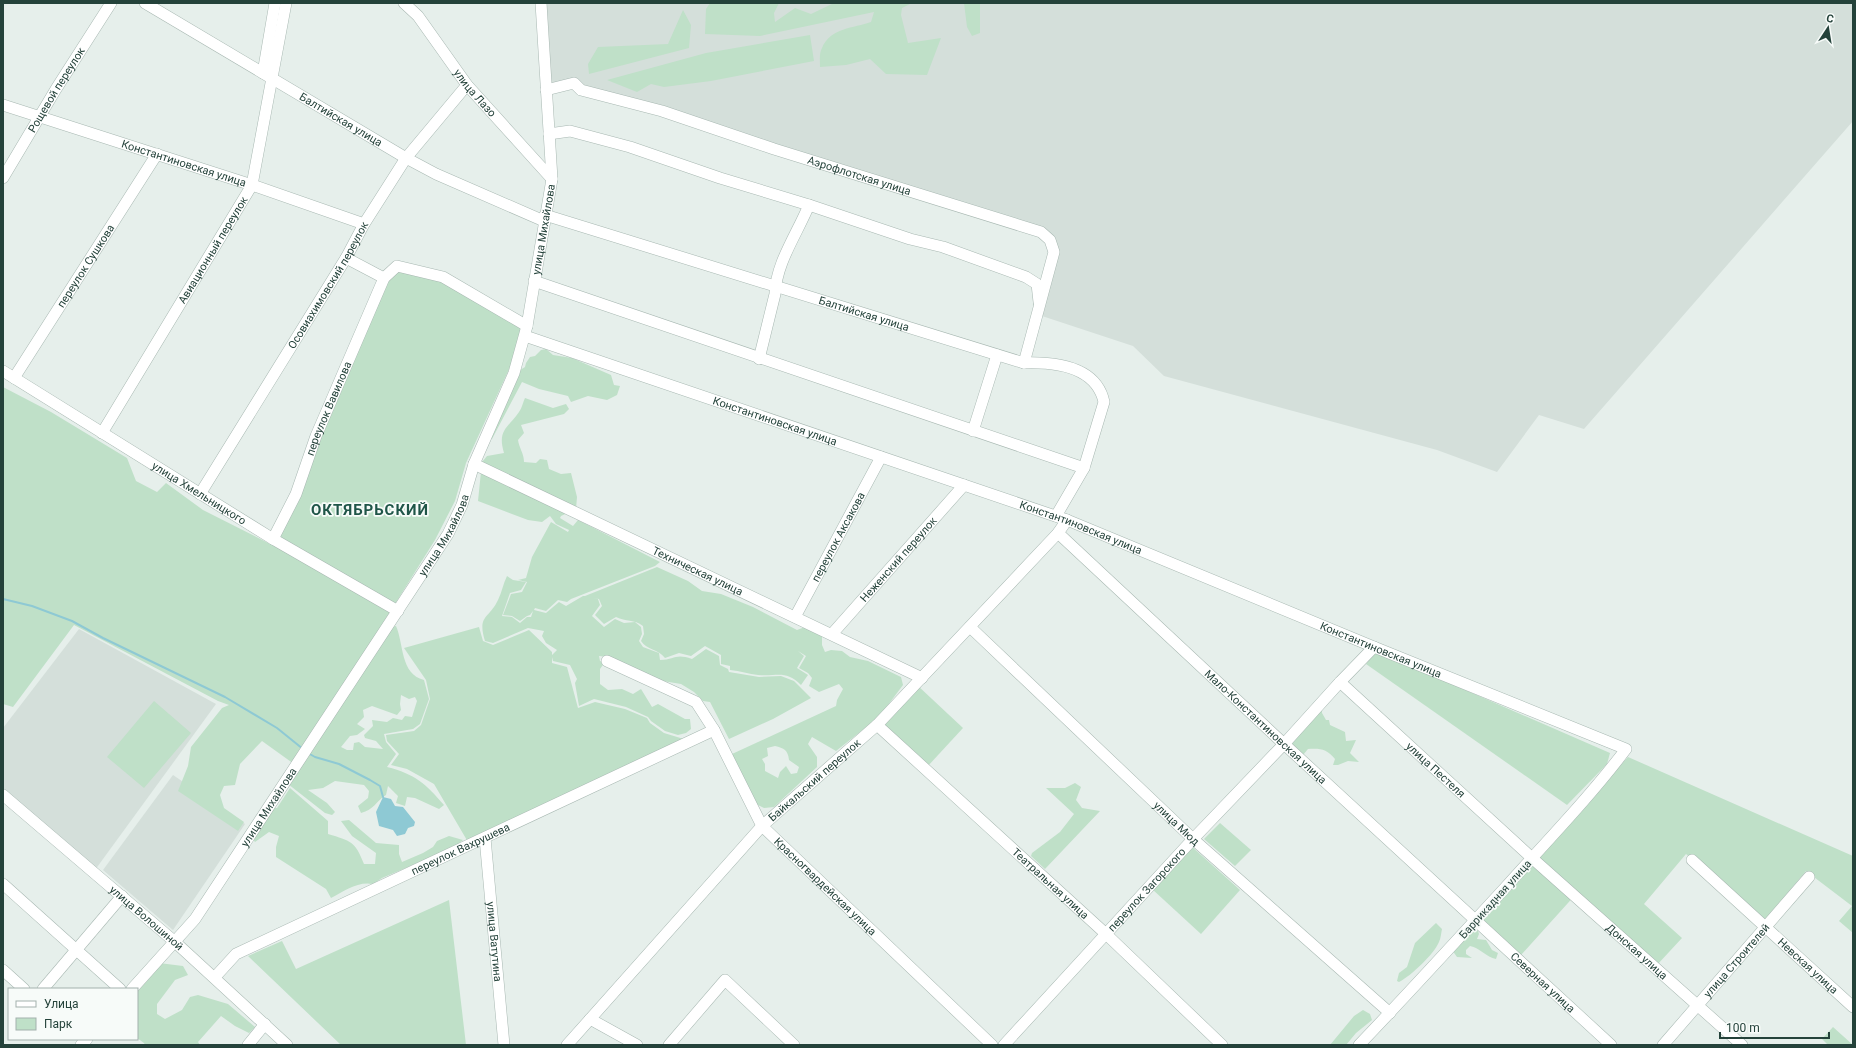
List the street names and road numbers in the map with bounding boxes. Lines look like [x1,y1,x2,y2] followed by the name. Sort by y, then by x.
[26,45,88,135] street label: Рощевой переулок
[451,67,499,120] street label: улица Лазо
[297,90,385,149] street label: Балтийская улица
[120,137,248,190] street label: Константиновская улица
[806,154,912,198] street label: Аэрофлотская улица
[530,183,558,276] street label: улица Михайлова
[176,194,251,306] street label: Авиационный переулок
[285,219,371,351] street label: Осовиахимовский переулок
[55,222,117,310] street label: переулок Сушкова
[817,294,911,334] street label: Балтийская улица
[304,360,354,458] street label: переулок Вавилова
[711,394,839,448] street label: Константиновская улица
[149,459,248,528] street label: улица Хмельницкого
[809,490,868,584] street label: переулок Аксакова
[416,493,472,579] street label: улица Михайлова
[1018,498,1144,557] street label: Константиновская улица
[858,514,940,605] street label: Неженский переулок
[650,544,745,598] street label: Техническая улица
[1318,619,1443,681] street label: Константиновская улица
[1202,667,1329,787] street label: Мало-Константиновская улица
[766,736,864,824] street label: Байкальский переулок
[1403,740,1468,801] street label: улица Пестеля
[238,766,300,849] street label: улица Михайлова
[1151,799,1202,849] street label: улица Мюд
[409,821,512,878] street label: переулок Вахрушева
[771,835,879,938] street label: Красногвардейская улица
[1105,845,1189,934] street label: переулок Загорского
[1009,846,1091,922] street label: Театральная улица
[1457,857,1534,941] street label: Баррикадная улица
[107,883,186,953] street label: улица Волошиной
[484,901,504,982] street label: улица Ватутина
[1603,921,1670,983] street label: Донская улица
[1701,921,1772,1000] street label: улица Строителей
[1775,936,1840,997] street label: Невская улица
[1508,950,1577,1015] street label: Северная улица

